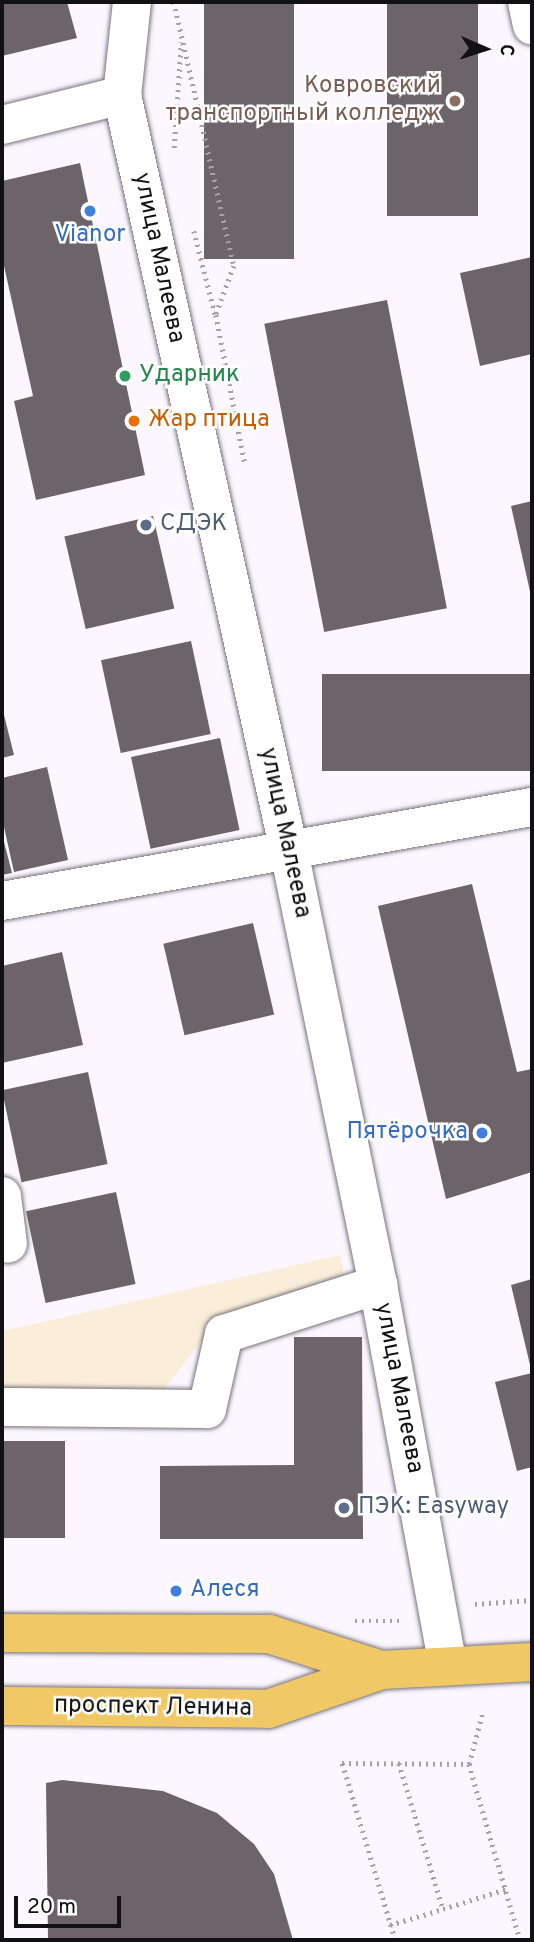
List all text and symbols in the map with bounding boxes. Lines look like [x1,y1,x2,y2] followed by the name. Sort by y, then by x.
[450,14,520,84] north arrow
[494,43,518,57] text: С
[165,73,441,129] place label: Ковровский транспортный колледж
[447,93,463,109] marker: Ковровский транспортный колледж
[126,170,190,346] street label: улица Малеева
[82,203,98,219] marker: Vianor
[54,222,126,250] place label: Vianor
[139,362,240,390] place label: Ударник
[117,368,133,384] marker: Ударник
[148,407,270,435] place label: Жар птица
[126,413,142,429] marker: Жар птица
[160,511,227,539] place label: СДЭК
[138,517,154,533] marker: СДЭК
[252,745,316,921] street label: улица Малеева
[347,1119,468,1147] place label: Пятёрочка
[474,1125,490,1141] marker: Пятёрочка
[367,1300,429,1476] street label: улица Малеева
[358,1494,509,1522] place label: ПЭК: Easyway
[336,1500,352,1516] marker: ПЭК: Easyway
[190,1577,259,1605] place label: Алеся
[168,1583,184,1599] marker: Алеся
[54,1692,252,1724] street label: проспект Ленина
[18,1882,124,1926] scale bar
[27,1894,76,1921] text: 20 m

